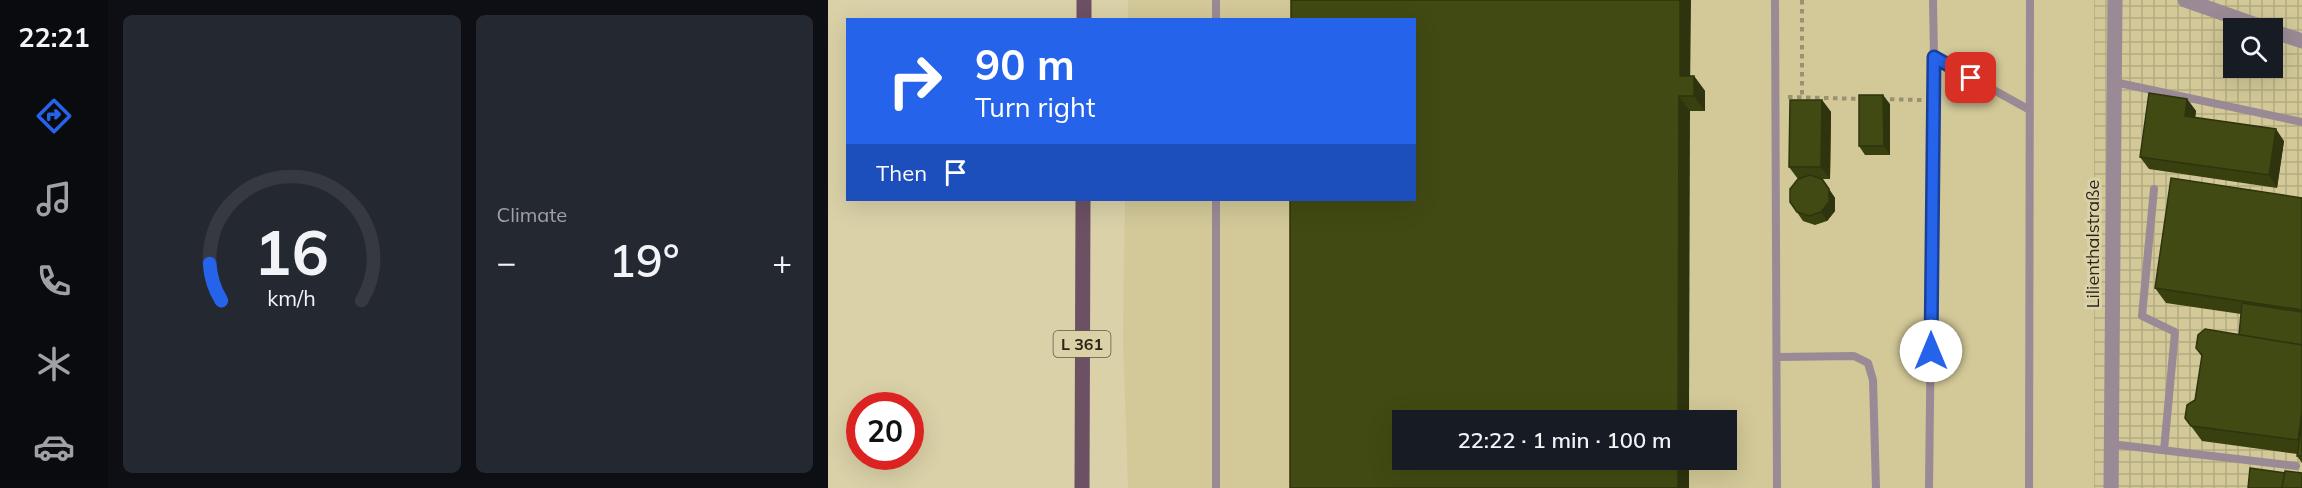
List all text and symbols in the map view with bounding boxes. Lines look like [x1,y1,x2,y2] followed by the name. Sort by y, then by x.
[2223,18,2283,78] map controls
[2223,18,2283,78] button: search
[18,20,90,54] text: 22:21
[975,38,1075,91] text: 90 m
[876,42,954,120] icon: right
[1945,52,1996,103] pin
[1954,61,1987,94] icon: arrive
[975,90,1095,124] text: Turn right
[33,95,75,137] icon: directions
[939,156,972,189] icon: arrive
[876,159,927,187] text: Then
[33,178,75,220] icon: music
[2081,180,2104,308] street label: Lilienthalstraße
[497,202,567,227] text: Climate
[254,212,329,291] text: 16
[609,232,680,288] text: 19°
[497,241,516,282] text: −
[772,241,792,282] text: +
[33,260,75,302] icon: phone
[267,284,316,311] text: km/h
[1899,319,1963,383] position arrow
[1054,331,1110,357] road number: L 361
[33,343,75,385] icon: climate
[846,392,924,470] speed limit sign: 20
[33,426,75,468] icon: car
[1457,426,1672,454] text: 22:22 · 1 min · 100 m

